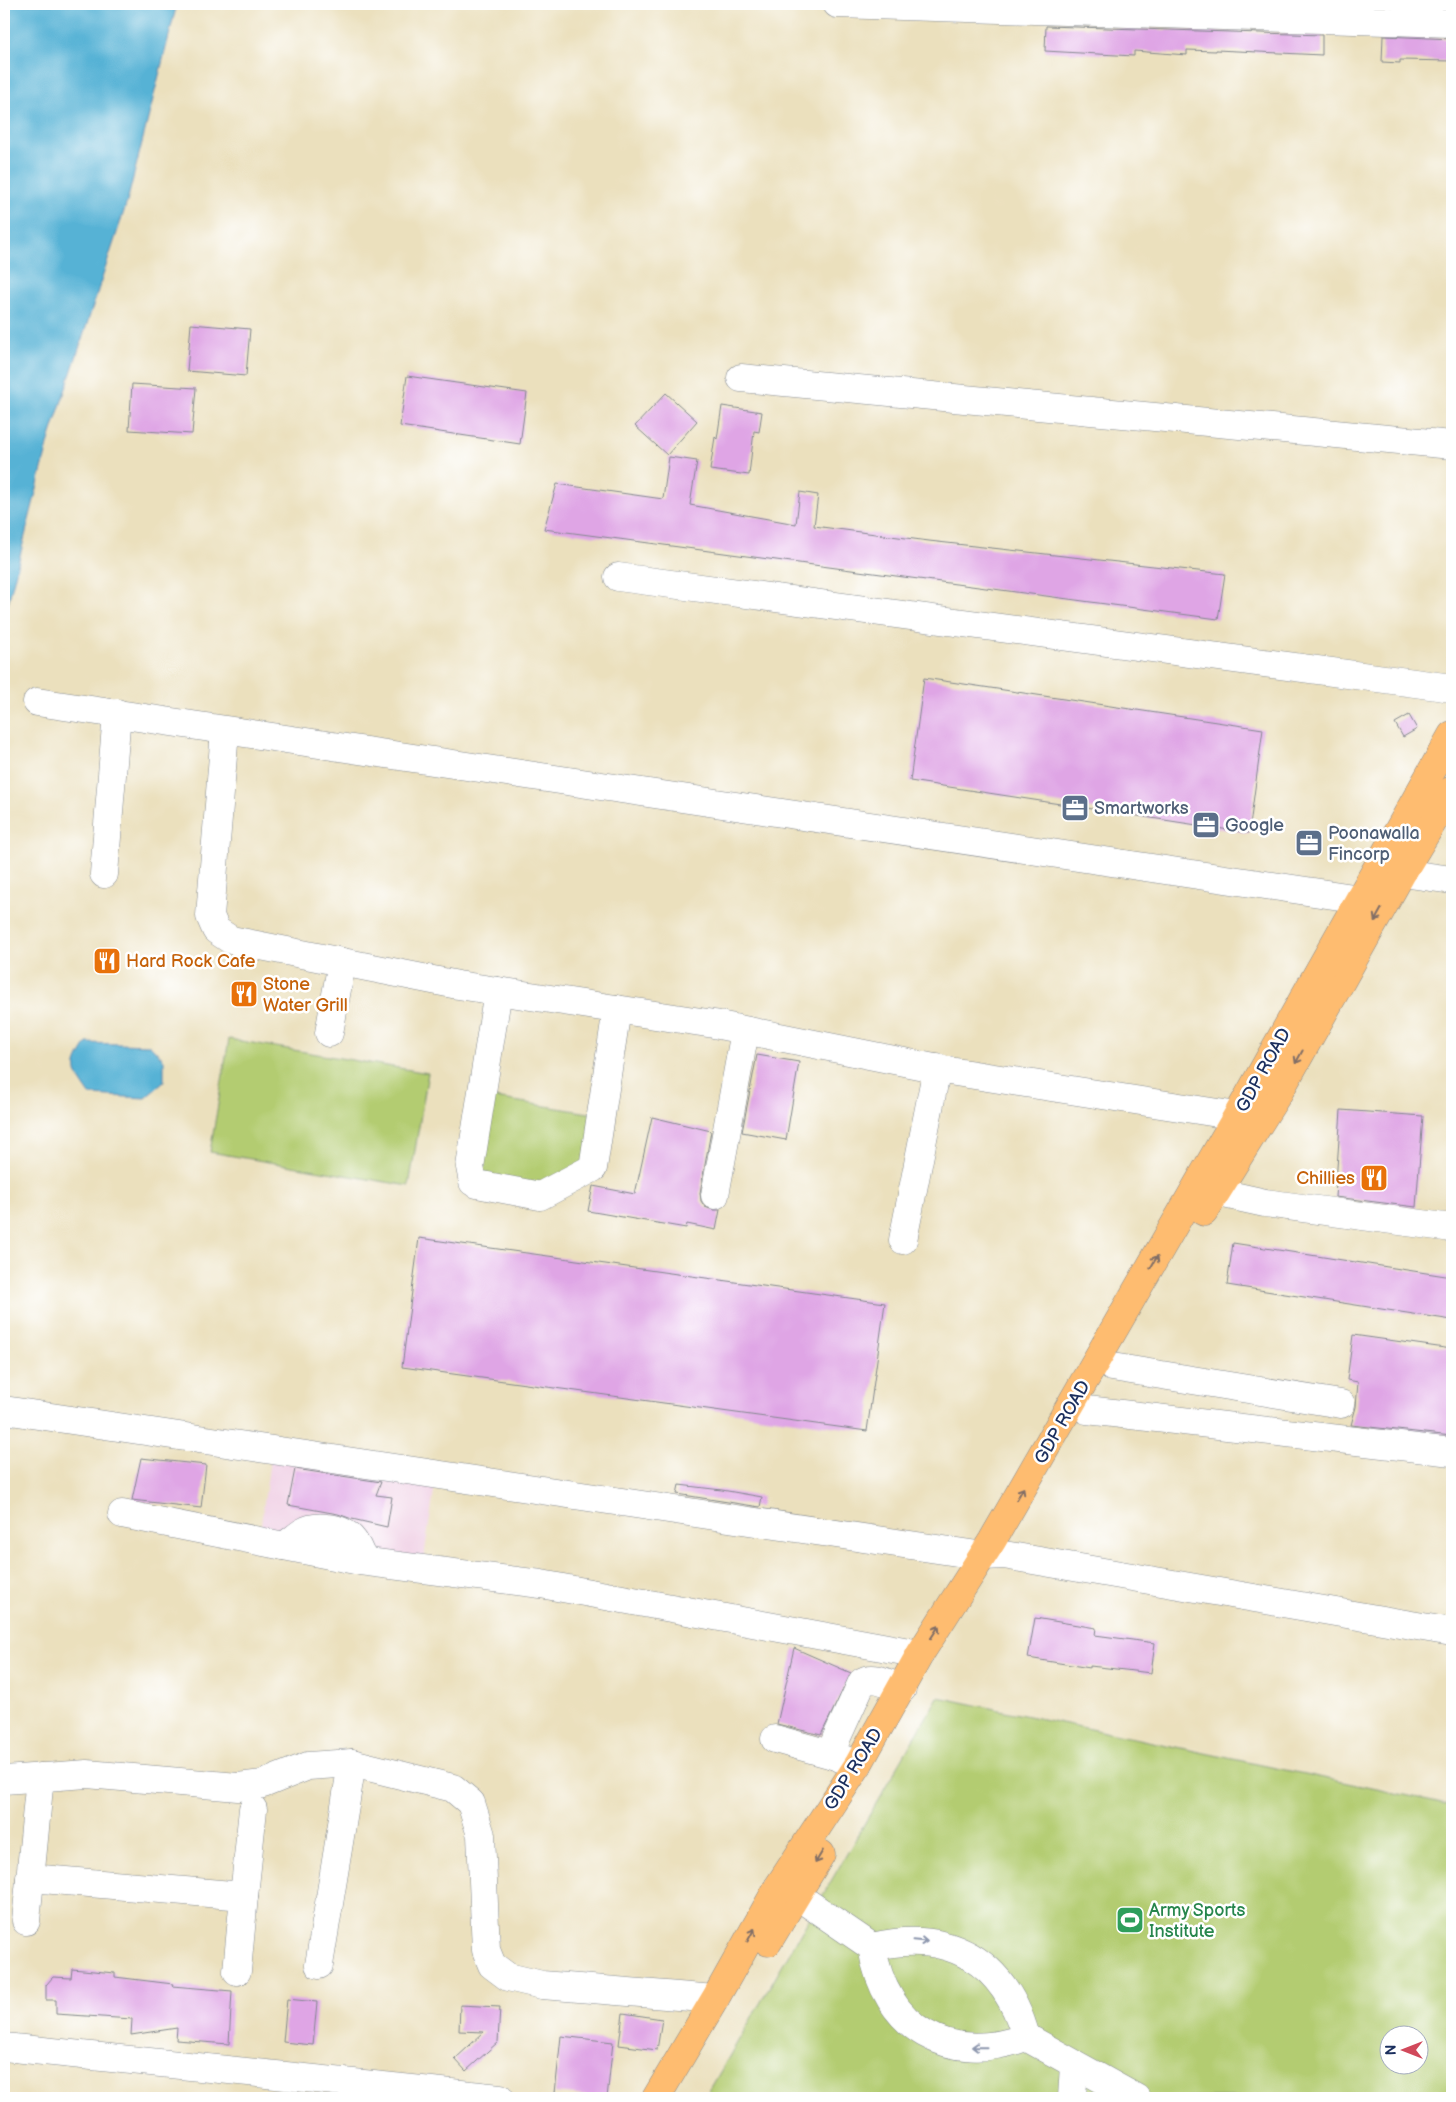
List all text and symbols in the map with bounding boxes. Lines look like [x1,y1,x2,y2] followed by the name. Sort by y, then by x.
[1060,793,1090,823] office icon: Smartworks
[1094,798,1189,819] place label: Smartworks
[1191,810,1221,840] office icon: Google
[1225,815,1284,836] place label: Google
[1328,823,1420,865] place label: Poonawalla Fincorp
[1294,828,1324,858] office icon: Poonawalla Fincorp
[1373,907,1382,922] one-way arrow
[92,946,122,976] restaurant icon: Hard Rock Cafe
[126,951,256,972] place label: Hard Rock Cafe
[263,974,348,1016] place label: Stone Water Grill
[229,979,259,1009] restaurant icon: Stone Water Grill
[1232,1025,1295,1116] street label: GDP ROAD
[1293,1049,1303,1064] one-way arrow
[1359,1163,1389,1193] restaurant icon: Chillies
[1296,1168,1355,1189] place label: Chillies
[1149,1255,1159,1270] one-way arrow
[1030,1377,1095,1468] street label: GDP ROAD
[1016,1487,1026,1501] one-way arrow
[930,1625,940,1639] one-way arrow
[820,1724,887,1814] street label: GDP ROAD
[814,1849,824,1863] one-way arrow
[1149,1900,1245,1942] place label: Army Sports Institute
[1115,1905,1145,1935] sports icon: Army Sports Institute
[746,1928,756,1943] one-way arrow
[912,1937,928,1946] one-way arrow
[1378,2024,1428,2074] north arrow
[971,2042,987,2052] one-way arrow
[1383,2045,1400,2055] text: N

